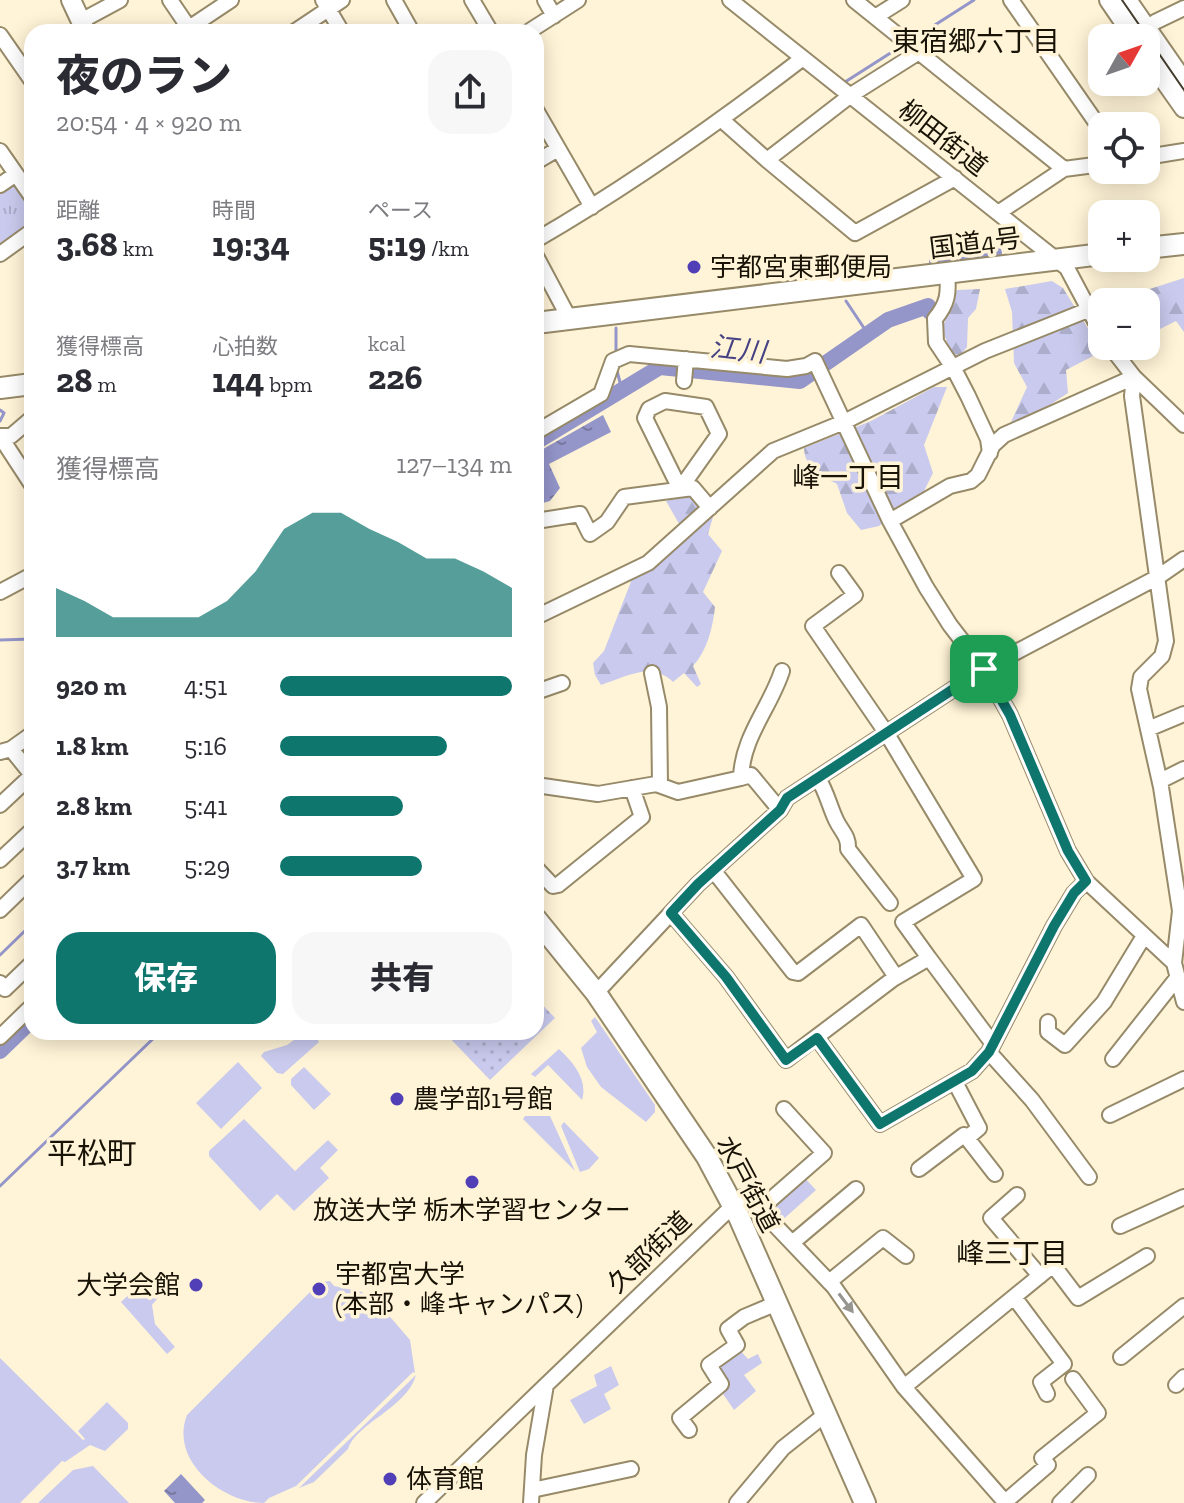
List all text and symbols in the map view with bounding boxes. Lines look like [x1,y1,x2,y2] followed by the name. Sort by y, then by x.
[1088,24,1160,96] north arrow
[1088,24,1160,360] map controls
[892,25,1060,58] district label: 東宿郷六丁目
[56,49,232,102] text: 夜のラン
[428,50,512,134] button: share
[892,93,994,183] street label: 柳田街道
[56,106,241,138] text: 20:54 · 4 × 920 m
[1088,112,1160,184] button: locate
[56,197,100,224] text: 距離
[212,197,256,224] text: 時間
[368,197,433,224] text: ペース
[1088,200,1160,272] button: +
[927,222,1023,264] street label: 国道4号
[56,224,118,265] text: 3.68
[212,224,290,265] text: 19:34
[368,224,426,265] text: 5:19
[118,235,153,262] text: km
[426,235,469,262] text: /km
[710,251,892,283] place label: 宇都宮東郵便局
[685,258,703,276] marker: 宇都宮東郵便局
[1088,288,1160,360] button: −
[368,330,406,357] text: kcal
[708,330,770,369] water label: 江川
[56,333,144,360] text: 獲得標高
[212,333,278,360] text: 心拍数
[368,357,423,398] text: 226
[56,360,93,401] text: 28
[212,360,265,401] text: 144
[93,371,117,398] text: m
[265,371,312,398] text: bpm
[396,448,512,480] text: 127–134 m
[56,453,160,485] text: 獲得標高
[792,461,904,494] district label: 峰一丁目
[950,635,1018,703] pin
[962,647,1006,691] icon: arrive
[56,670,127,702] text: 920 m
[184,670,227,702] text: 4:51
[56,730,128,762] text: 1.8 km
[184,730,227,762] text: 5:16
[56,790,132,822] text: 2.8 km
[184,790,227,822] text: 5:41
[56,850,130,882] text: 3.7 km
[184,850,230,882] text: 5:29
[56,932,276,1024] button: 保存
[292,932,512,1024] button: 共有
[413,1083,553,1115] place label: 農学部1号館
[388,1090,406,1108] marker: 農学部1号館
[709,1131,787,1237] street label: 水戸街道
[47,1136,137,1172] district label: 平松町
[463,1173,481,1191] marker: 放送大学 栃木学習センター
[313,1194,631,1226] place label: 放送大学 栃木学習センター
[600,1204,698,1300] street label: 久部街道
[956,1237,1068,1270] district label: 峰三丁目
[335,1258,583,1320] place label: 宇都宮大学 (本部・峰キャンパス)
[76,1269,180,1301] place label: 大学会館
[187,1276,205,1294] marker: 大学会館
[310,1280,328,1298] marker: 宇都宮大学 (本部・峰キャンパス)
[838,1293,854,1313] one-way arrow
[406,1463,484,1495] place label: 体育館
[381,1470,399,1488] marker: 体育館

